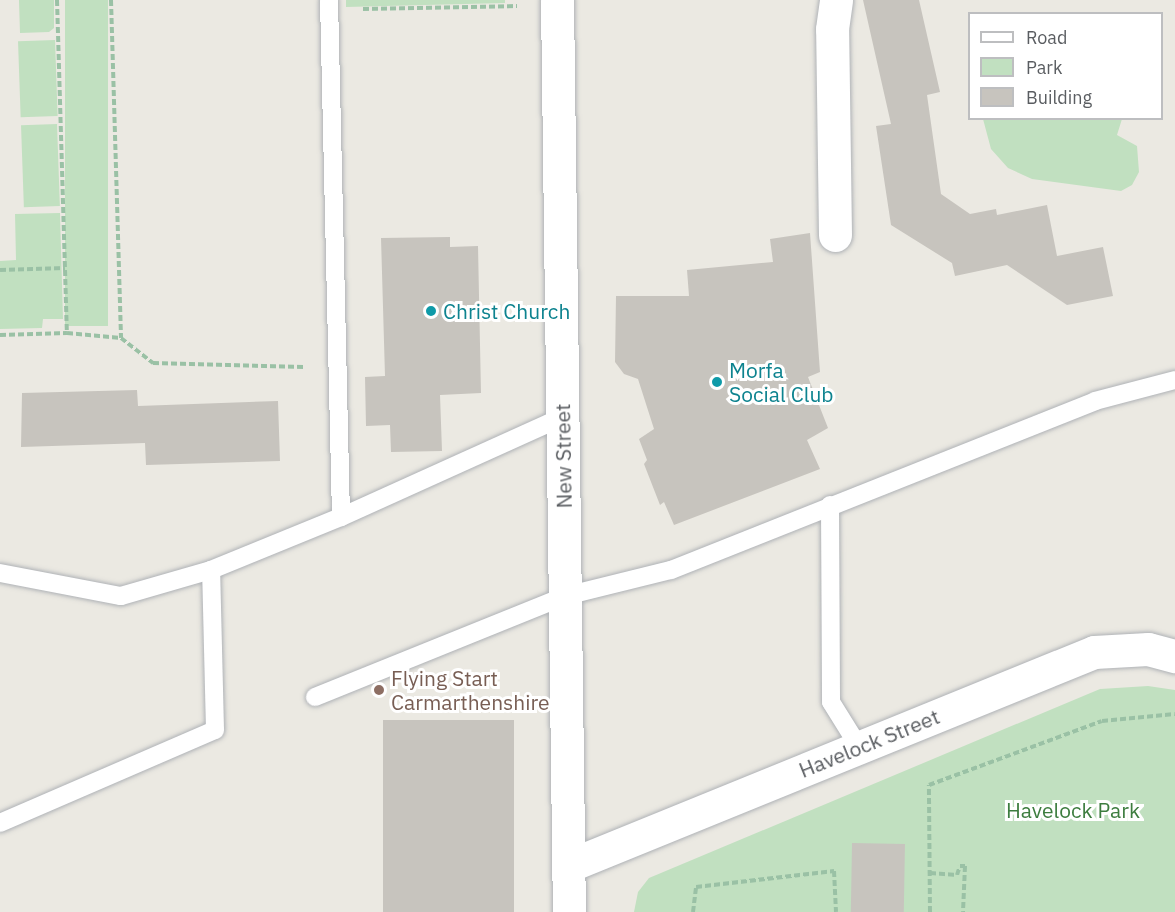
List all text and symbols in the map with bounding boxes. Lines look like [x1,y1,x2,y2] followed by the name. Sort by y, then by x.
[968,12,1163,120] legend
[1026,26,1067,49] text: Road
[1026,56,1062,79] text: Park
[1026,86,1092,109] text: Building
[443,298,570,324] place label: Christ Church
[424,304,438,318] marker: Christ Church
[729,357,834,407] place label: Morfa Social Club
[710,375,724,389] marker: Morfa Social Club
[549,403,577,509] street label: New Street
[391,665,550,715] place label: Flying Start Carmarthenshire
[372,683,386,697] marker: Flying Start Carmarthenshire
[795,703,943,783] street label: Havelock Street
[1006,797,1140,823] park label: Havelock Park

